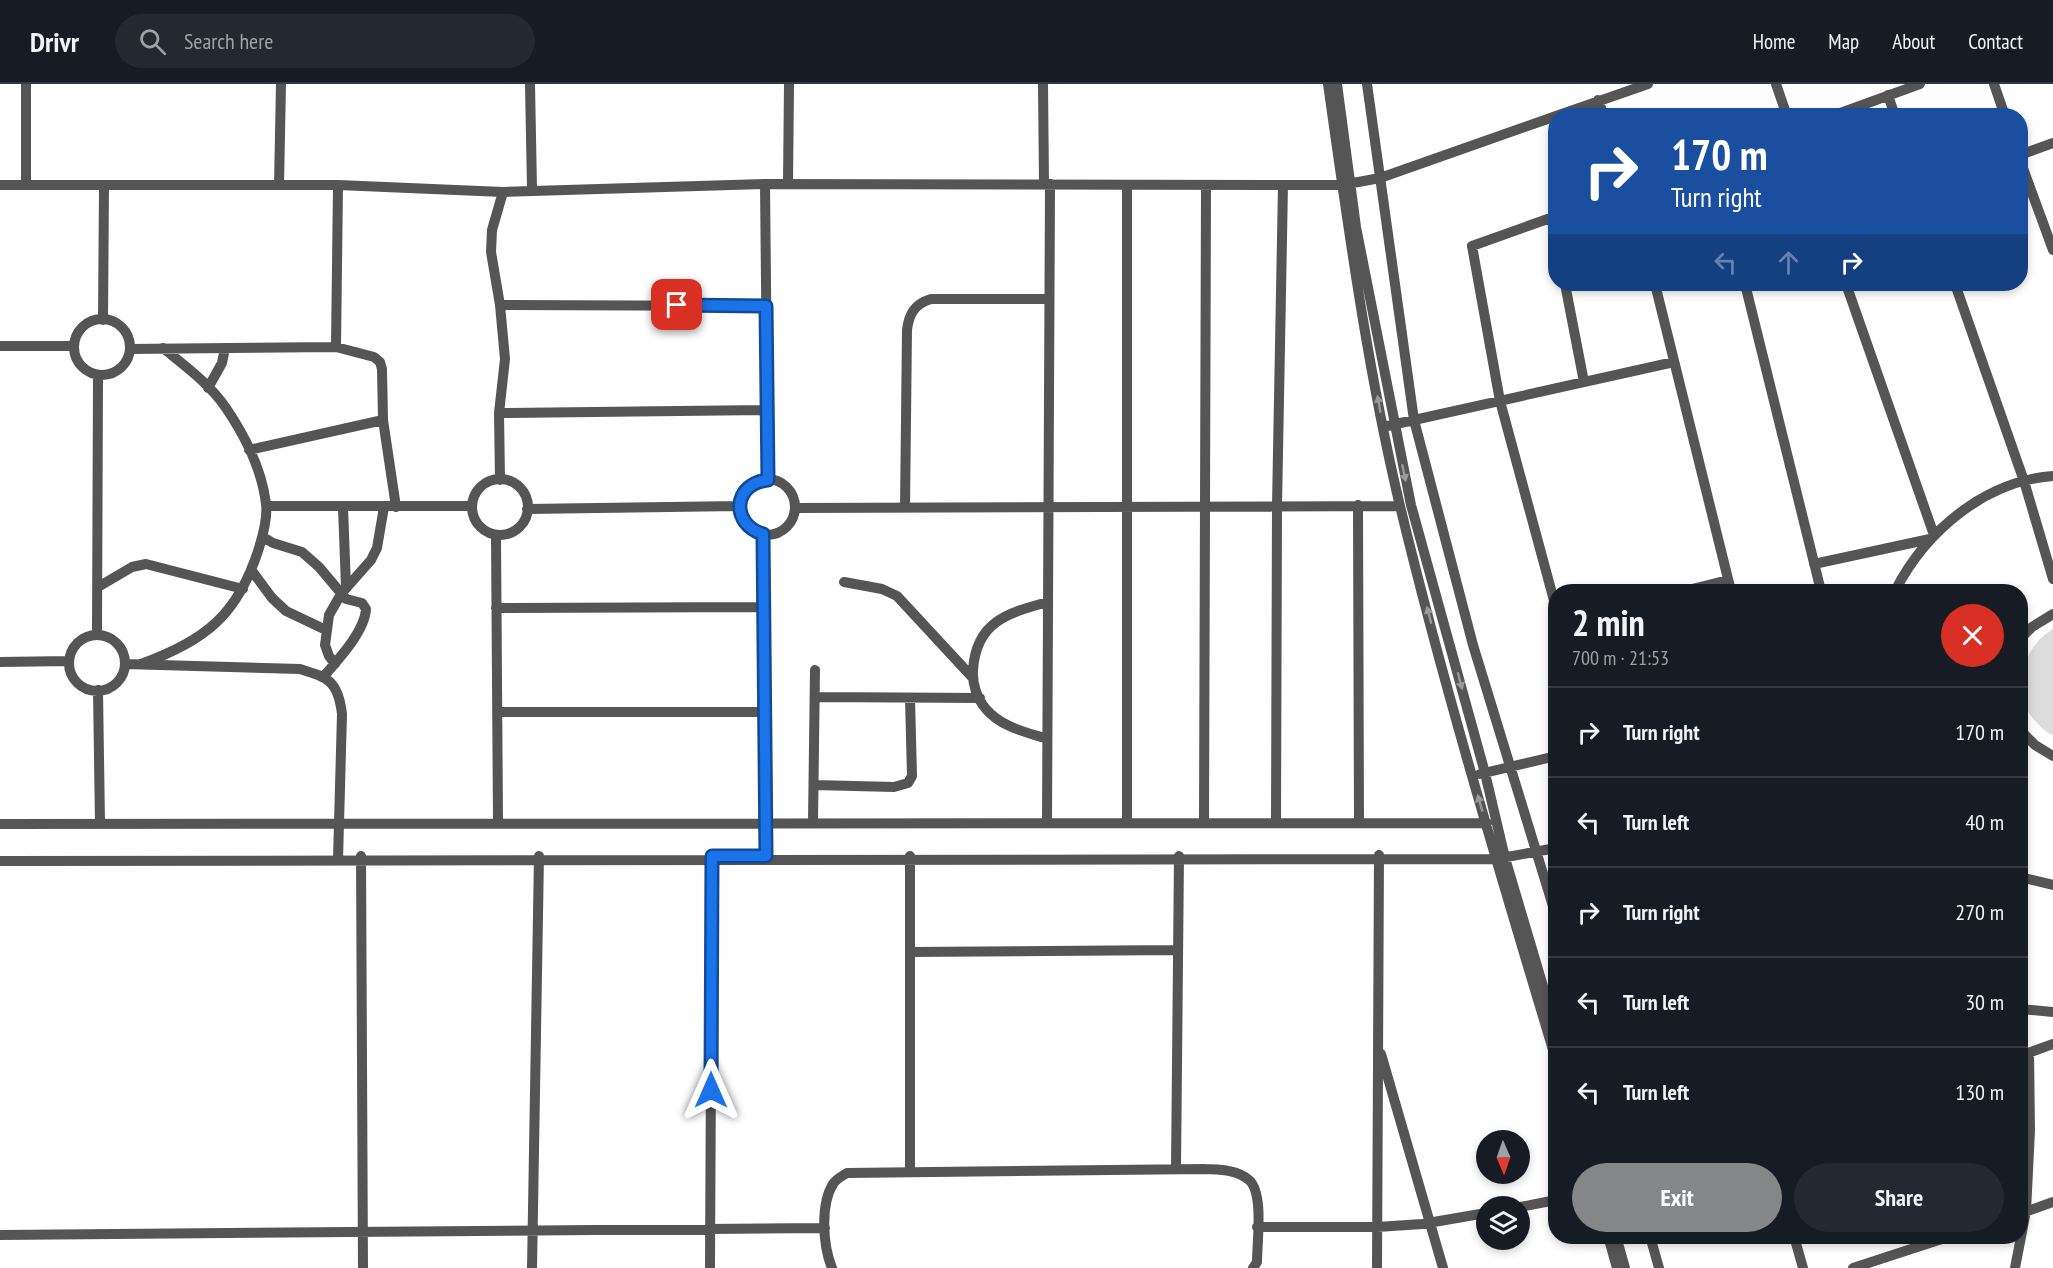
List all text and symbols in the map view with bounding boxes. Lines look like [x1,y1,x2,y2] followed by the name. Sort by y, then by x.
[115,14,535,68] search box
[30,23,79,60] text: Drivr
[136,25,169,58] icon: search
[184,27,273,55] text: Search here
[1753,28,1795,55] text: Home
[1828,28,1859,55] text: Map
[1892,28,1935,55] text: About
[1968,28,2023,55] text: Contact
[1671,127,1768,182] text: 170 m
[1572,132,1650,210] icon: right
[1671,180,1762,214] text: Turn right
[1709,246,1742,279] icon: left
[1772,246,1805,279] icon: ahead
[1835,246,1868,279] icon: right
[651,279,702,330] pin
[660,288,693,321] icon: arrive
[1374,395,1383,414] one-way arrow
[1400,463,1409,482] one-way arrow
[1572,599,1645,646] text: 2 min
[1941,604,2004,667] button: close
[1423,605,1433,624] one-way arrow
[1572,645,1669,671] text: 700 m · 21:53
[1455,672,1465,690] one-way arrow
[1572,716,1605,749] icon: right
[1623,718,1700,746] text: Turn right
[1955,718,2004,746] text: 170 m
[1475,794,1484,812] one-way arrow
[1572,806,1605,839] icon: left
[1623,808,1689,836] text: Turn left
[1965,808,2004,836] text: 40 m
[1572,896,1605,929] icon: right
[1623,898,1700,926] text: Turn right
[1955,898,2004,926] text: 270 m
[1572,986,1605,1019] icon: left
[1623,988,1689,1016] text: Turn left
[1965,988,2004,1016] text: 30 m
[679,1058,743,1122] position arrow
[1572,1076,1605,1109] icon: left
[1623,1078,1689,1106] text: Turn left
[1955,1078,2004,1106] text: 130 m
[1476,1130,1530,1184] north arrow
[1476,1130,1530,1250] map controls
[1572,1163,1782,1232] button: Exit
[1794,1163,2004,1232] button: Share
[1476,1196,1530,1250] button: layers

